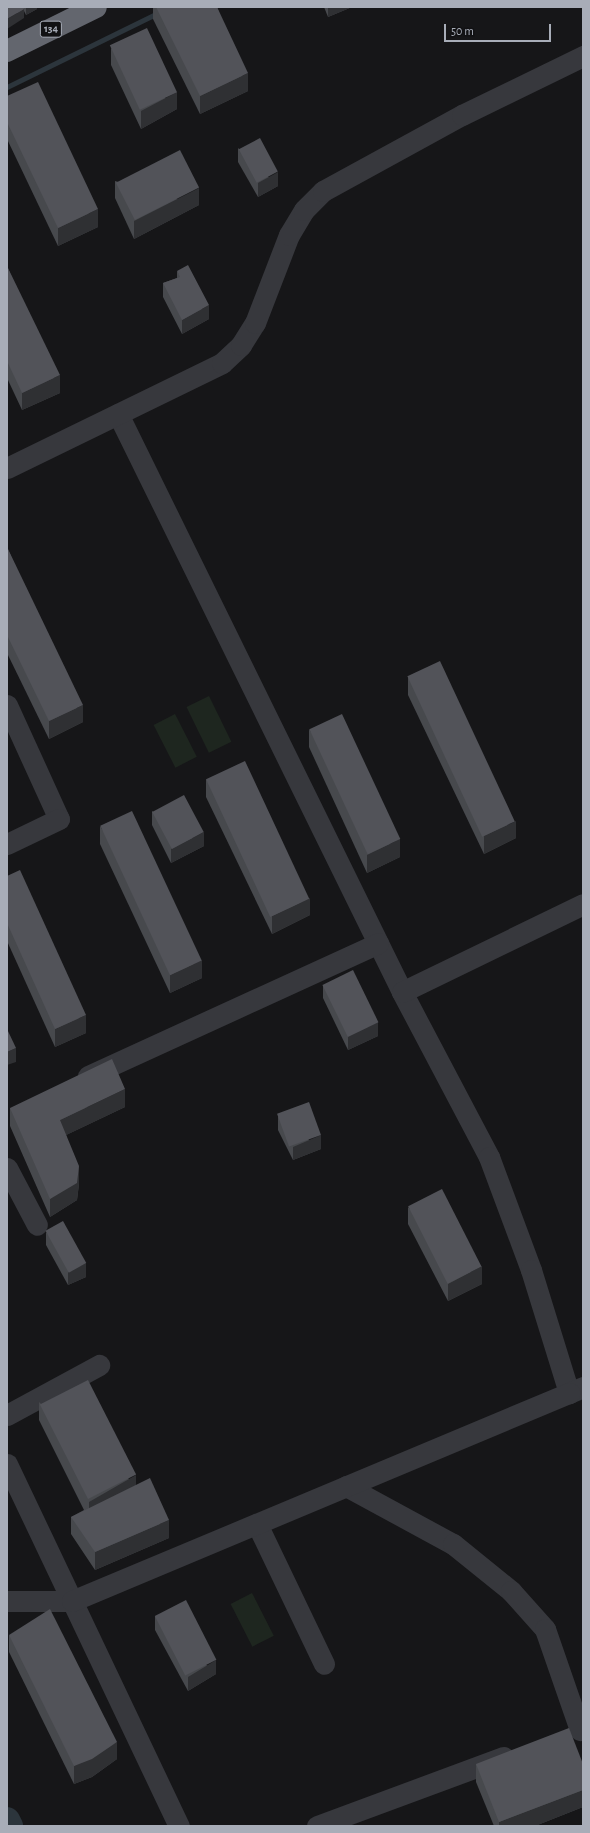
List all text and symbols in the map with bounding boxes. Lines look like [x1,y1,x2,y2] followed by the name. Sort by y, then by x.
[446,16,553,42] scale bar
[39,20,63,38] road number: 134
[451,25,474,37] text: 50 m

